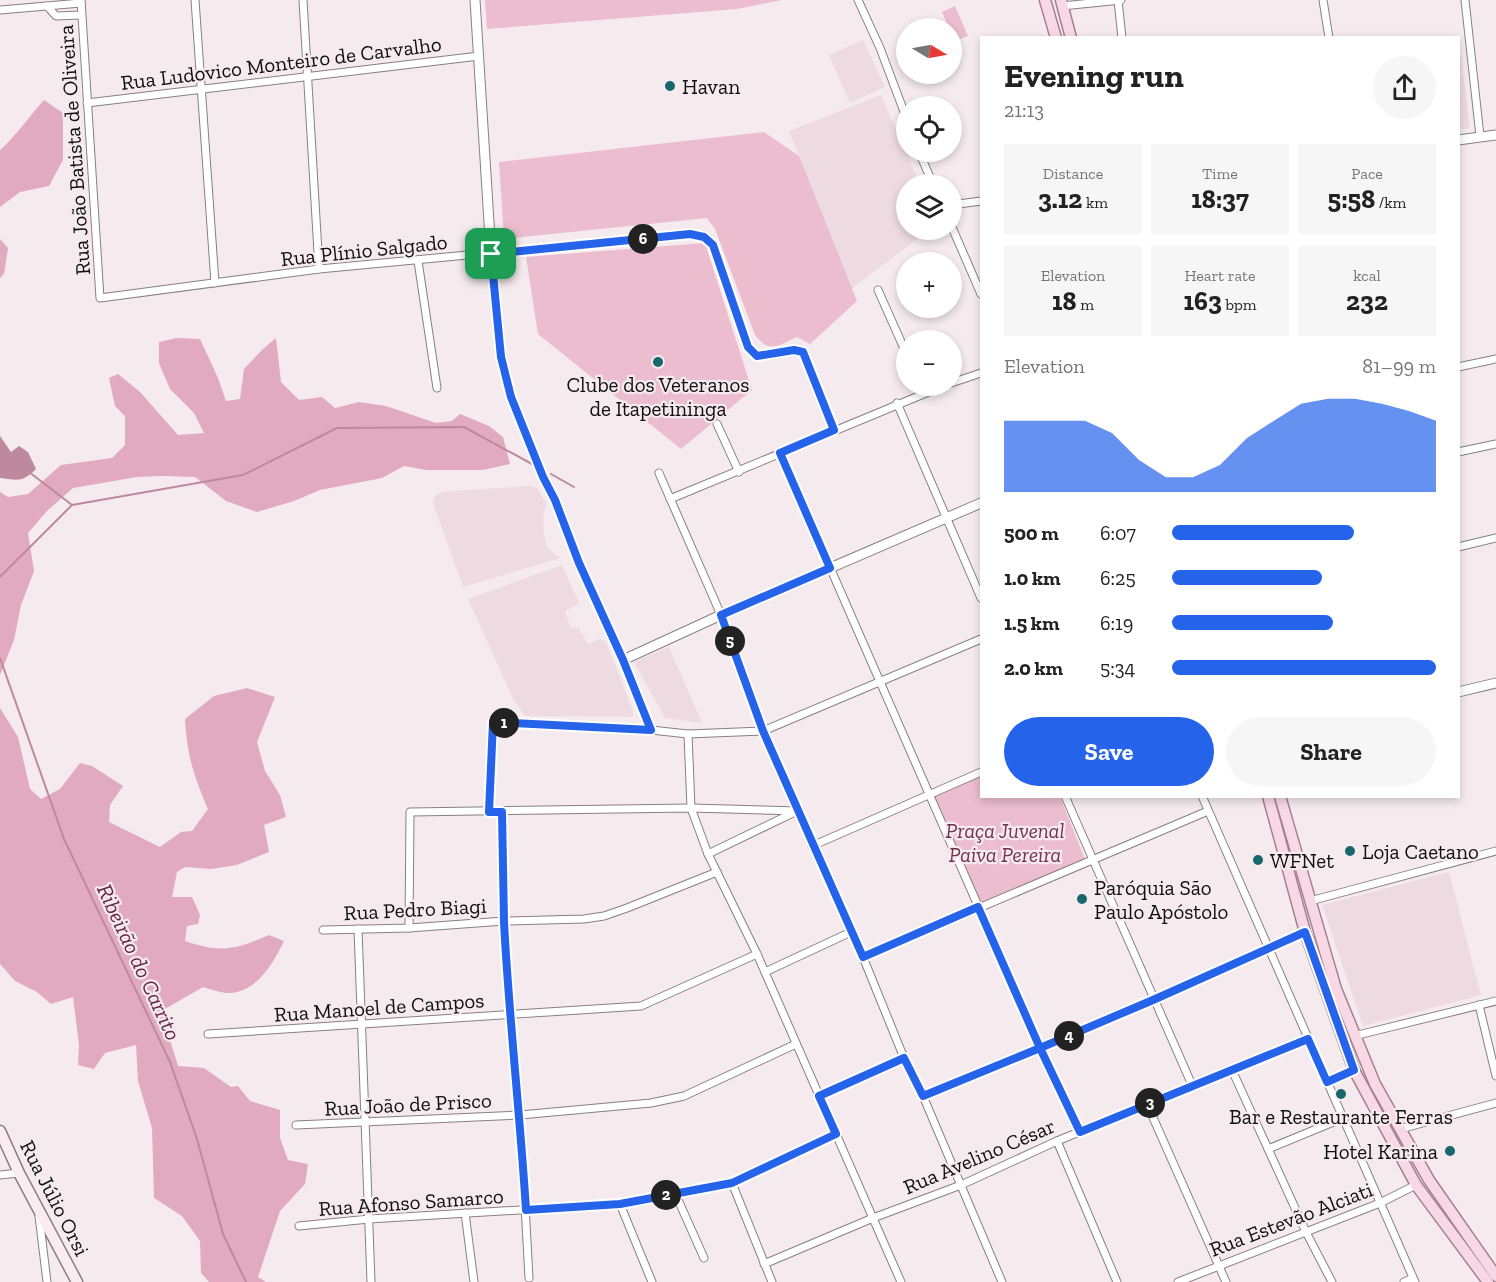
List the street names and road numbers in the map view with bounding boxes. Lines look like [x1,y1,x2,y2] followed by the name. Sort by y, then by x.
[53,24,95,276] street label: Rua João Batista de Oliveira
[119,31,443,95] street label: Rua Ludovico Monteiro de Carvalho
[279,229,449,271] street label: Rua Plínio Salgado
[343,893,487,925] street label: Rua Pedro Biagi
[273,987,485,1027] street label: Rua Manoel de Campos
[324,1087,492,1121] street label: Rua João de Prisco
[899,1113,1059,1199] street label: Rua Avelino César
[15,1136,95,1260] street label: Rua Júlio Orsi
[1206,1176,1376,1262] street label: Rua Estevão Alciati
[318,1183,504,1221] street label: Rua Afonso Samarco

